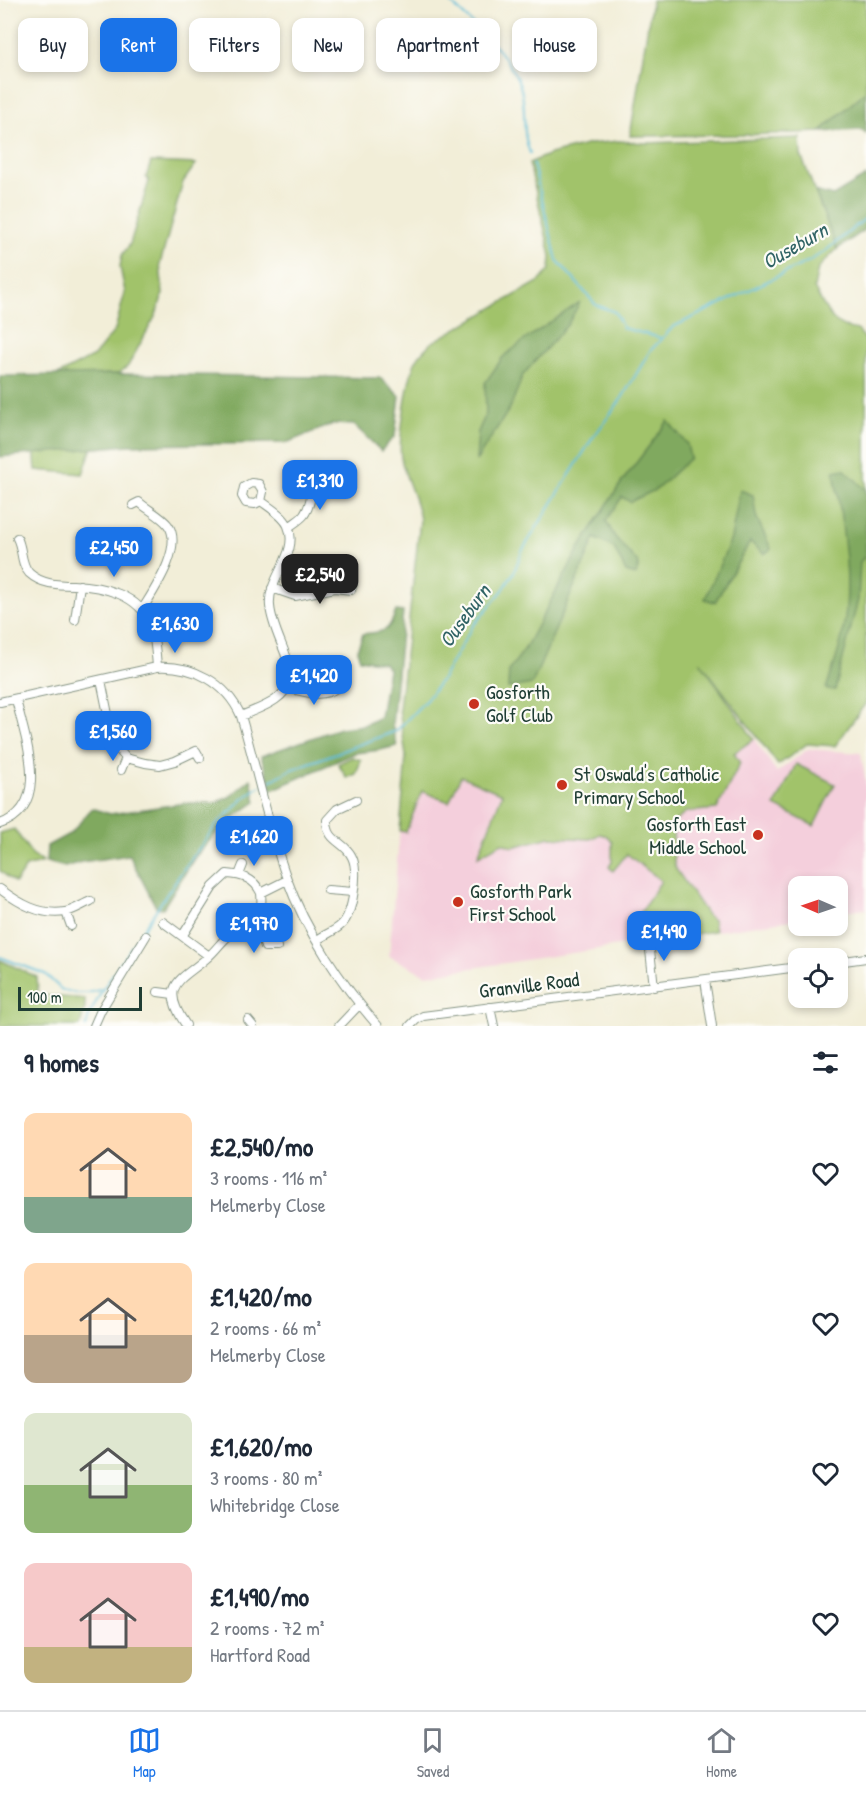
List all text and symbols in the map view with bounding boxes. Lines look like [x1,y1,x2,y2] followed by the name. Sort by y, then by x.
[18,18,88,72] chip: Buy
[100,18,177,72] chip: Rent
[189,18,280,72] chip: Filters
[292,18,364,72] chip: New
[376,18,500,72] chip: Apartment
[512,18,597,72] chip: House
[757,214,834,276] water label: Ouseburn
[271,460,369,511] pin: £1,310
[296,466,344,493] text: £1,310
[65,527,163,578] pin: £2,450
[89,533,139,560] text: £2,450
[271,554,369,605] pin: £2,540
[295,560,345,587] text: £2,540
[432,577,498,653] water label: Ouseburn
[126,603,224,654] pin: £1,630
[151,609,199,636] text: £1,630
[265,655,363,706] pin: £1,420
[290,661,338,688] text: £1,420
[486,678,553,728] place label: Gosforth Golf Club
[467,697,481,711] marker: Gosforth Golf Club
[64,711,162,762] pin: £1,560
[89,717,137,744] text: £1,560
[574,760,719,810] place label: St Oswald's Catholic Primary School
[555,778,569,792] marker: St Oswald's Catholic Primary School
[647,810,747,860] place label: Gosforth East Middle School
[205,816,303,867] pin: £1,620
[230,822,278,849] text: £1,620
[751,828,765,842] marker: Gosforth East Middle School
[788,876,848,936] north arrow
[788,876,848,1008] map controls
[469,877,572,927] place label: Gosforth Park First School
[451,895,465,909] marker: Gosforth Park First School
[205,903,303,954] pin: £1,970
[230,909,278,936] text: £1,970
[615,911,713,962] pin: £1,490
[641,917,687,944] text: £1,490
[788,948,848,1008] button: locate
[477,965,581,1004] street label: Granville Road
[18,984,142,1012] scale bar
[27,986,62,1008] text: 100 m
[24,1045,99,1080] text: 9 homes
[809,1046,842,1079] icon: filters
[210,1129,313,1164] text: £2,540/mo
[72,1137,144,1209] icon: home
[809,1157,842,1190] icon: heart
[210,1164,327,1191] text: 3 rooms · 116 m²
[210,1191,326,1218] text: Melmerby Close
[210,1279,312,1314] text: £1,420/mo
[72,1287,144,1359] icon: home
[809,1307,842,1340] icon: heart
[210,1314,321,1341] text: 2 rooms · 66 m²
[210,1341,326,1368] text: Melmerby Close
[210,1429,312,1464] text: £1,620/mo
[72,1437,144,1509] icon: home
[809,1457,842,1490] icon: heart
[210,1464,322,1491] text: 3 rooms · 80 m²
[210,1491,340,1518] text: Whitebridge Close
[210,1579,309,1614] text: £1,490/mo
[72,1587,144,1659] icon: home
[809,1607,842,1640] icon: heart
[210,1614,324,1641] text: 2 rooms · 72 m²
[210,1641,310,1668] text: Hartford Road
[128,1724,161,1782] tab: Map
[416,1724,449,1782] tab: Saved
[705,1724,738,1782] tab: Home

